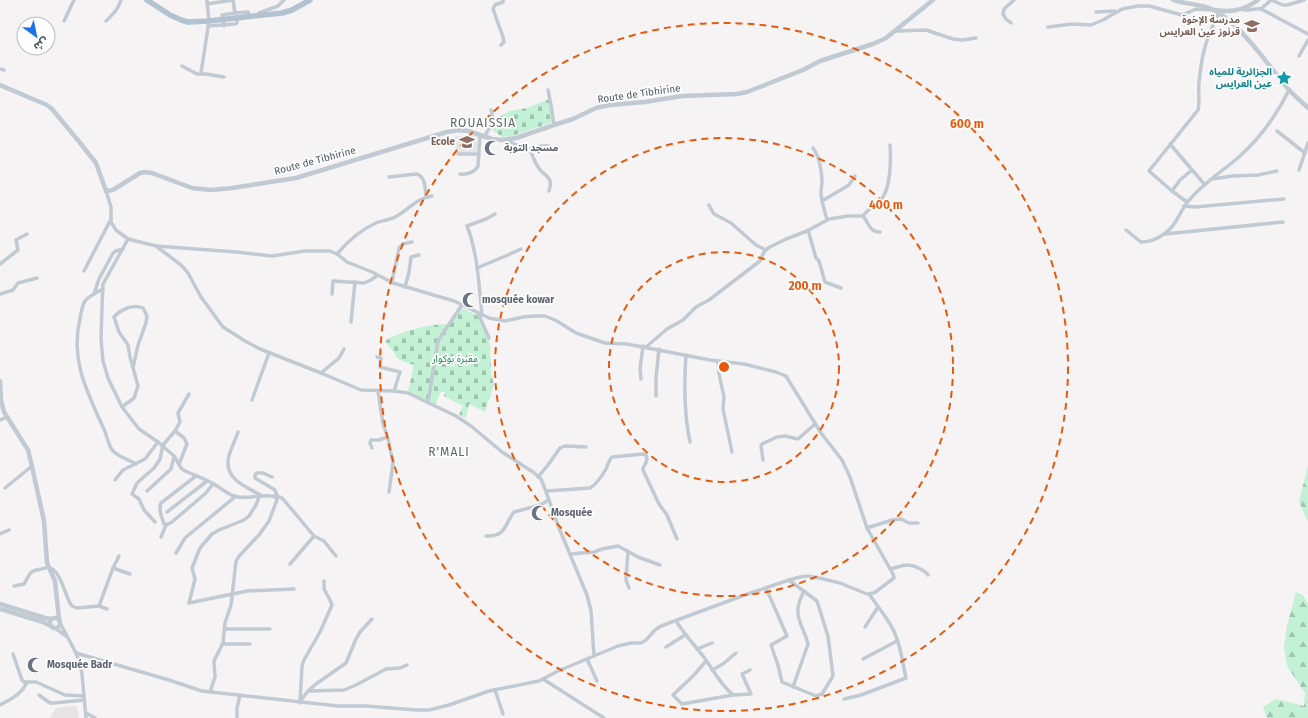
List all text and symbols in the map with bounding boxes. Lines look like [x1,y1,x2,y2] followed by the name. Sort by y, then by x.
[1160,14,1240,38] place label: مدرسة الإخوة قرنوز عين العرايس
[16,16,56,56] north arrow
[1243,17,1261,35] school or university icon: مدرسة الإخوة قرنوز عين العرايس
[31,34,51,54] text: ش
[1209,66,1272,90] place label: الجزائرية للمياه عين العرايس
[1275,69,1293,87] place icon: الجزائرية للمياه عين العرايس
[597,82,681,106] street label: Route de Tibhirine
[450,116,516,130] district label: ROUAISSIA
[950,117,984,131] text: 600 m
[458,133,476,151] school or university icon: Ecole
[431,136,455,148] place label: Ecole
[483,139,501,157] mosque icon: مسجد التوبة
[504,142,559,154] place label: مسجد التوبة
[273,144,357,178] street label: Route de Tibhirine
[869,198,903,212] text: 400 m
[788,279,822,293] text: 200 m
[461,291,479,309] mosque icon: mosquée kowar
[482,293,555,306] place label: mosquée kowar
[431,353,478,365] park label: مقبرة بوكوار
[717,360,731,374] centre of rings
[428,445,470,459] district label: R'MALI
[530,504,548,522] mosque icon: Mosquée
[551,506,593,519] place label: Mosquée
[26,656,44,674] mosque icon: Mosquée Badr
[47,658,113,671] place label: Mosquée Badr

